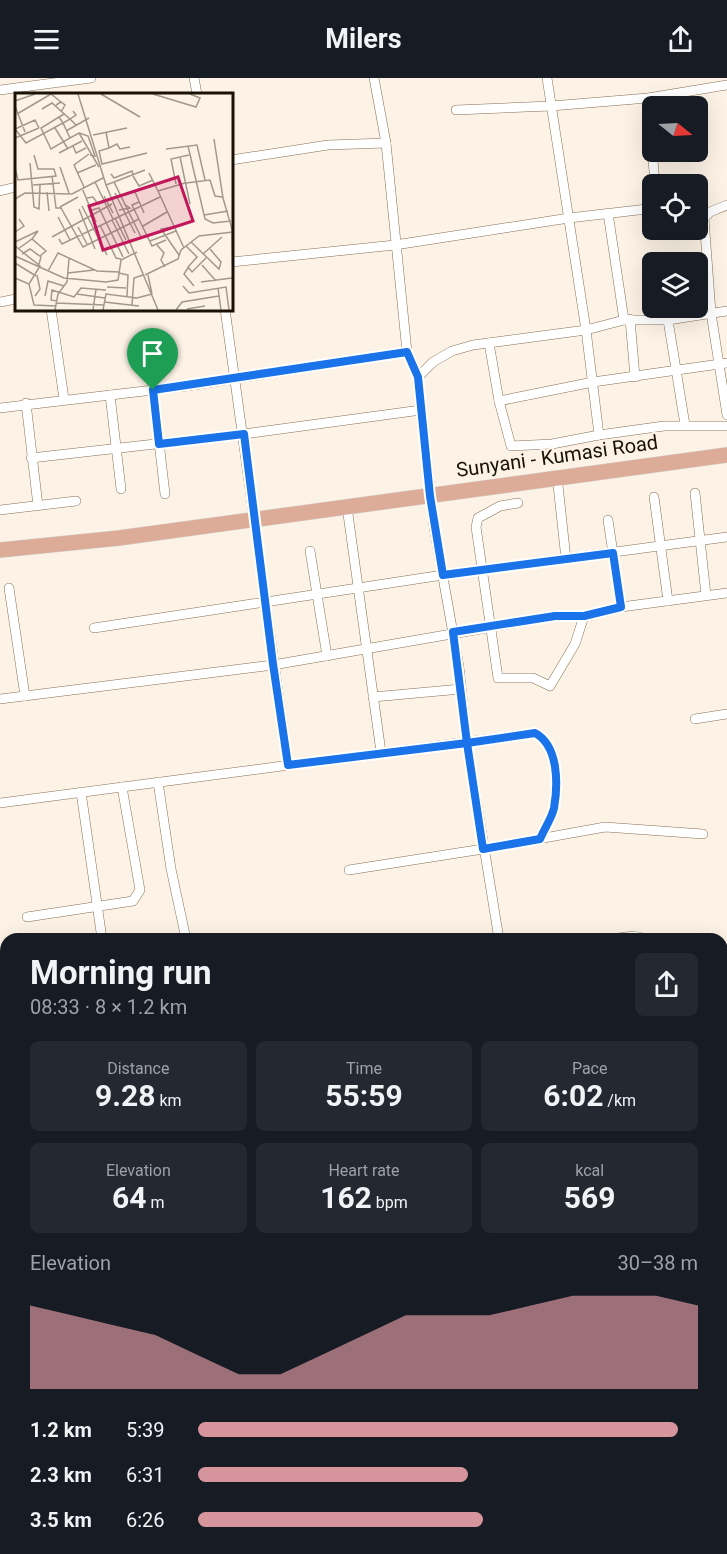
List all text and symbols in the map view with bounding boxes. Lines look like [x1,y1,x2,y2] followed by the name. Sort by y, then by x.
[30,23,63,56] icon: menu
[325,23,402,55] text: Milers
[664,23,697,56] icon: share
[15,93,232,310] inset map
[642,96,708,162] north arrow
[642,96,708,318] map controls
[642,174,708,240] button: locate
[642,252,708,318] button: layers
[127,328,178,390] pin
[136,337,169,370] icon: arrive
[455,430,659,482] street label: Sunyani - Kumasi Road
[30,953,211,992] text: Morning run
[635,953,698,1016] button: share
[30,995,187,1019] text: 08:33 · 8 × 1.2 km
[107,1059,169,1078] text: Distance
[346,1059,382,1078] text: Time
[572,1059,607,1078] text: Pace
[95,1078,155,1113] text: 9.28
[325,1078,403,1113] text: 55:59
[543,1078,603,1113] text: 6:02
[155,1091,182,1110] text: km
[603,1091,636,1110] text: /km
[106,1161,171,1180] text: Elevation
[328,1161,400,1180] text: Heart rate
[575,1161,604,1180] text: kcal
[112,1180,147,1215] text: 64
[320,1180,372,1215] text: 162
[564,1180,615,1215] text: 569
[147,1193,165,1212] text: m
[372,1193,408,1212] text: bpm
[30,1251,111,1275] text: Elevation
[617,1251,698,1275] text: 30–38 m
[30,1418,92,1442] text: 1.2 km
[126,1418,165,1442] text: 5:39
[30,1463,92,1487] text: 2.3 km
[126,1463,165,1487] text: 6:31
[30,1508,92,1532] text: 3.5 km
[126,1508,165,1532] text: 6:26

